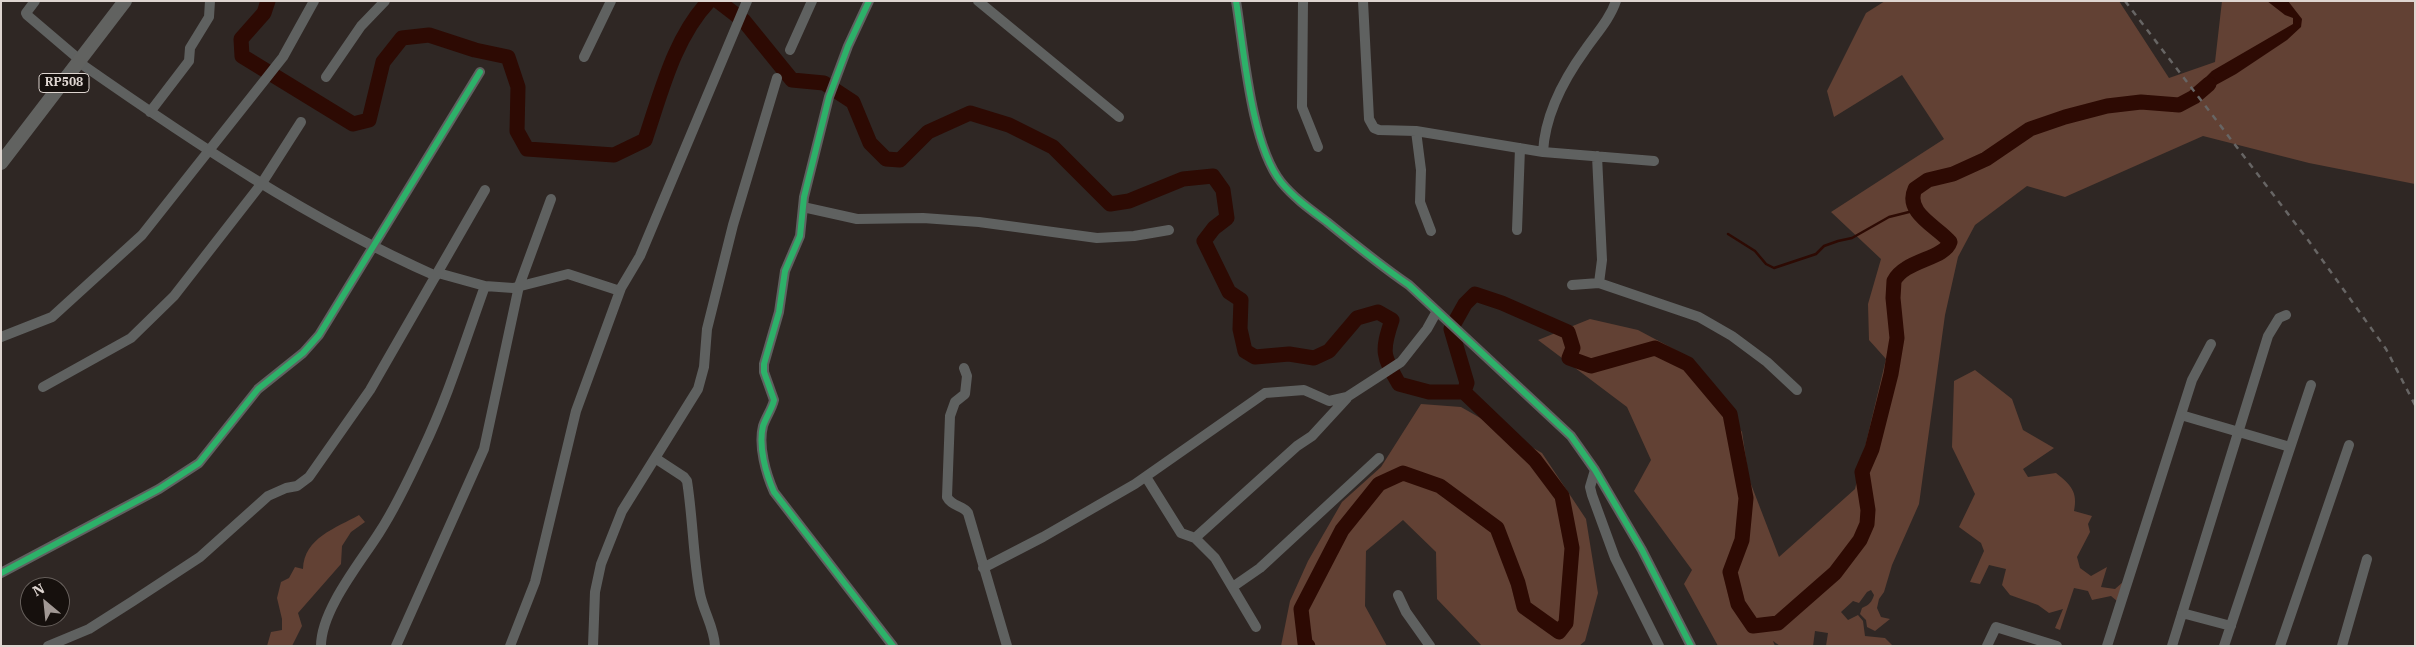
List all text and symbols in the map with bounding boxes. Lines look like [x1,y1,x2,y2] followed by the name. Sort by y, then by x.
[39,74,89,92] road number: RP508
[20,577,70,627] north arrow
[29,579,48,600] text: N

